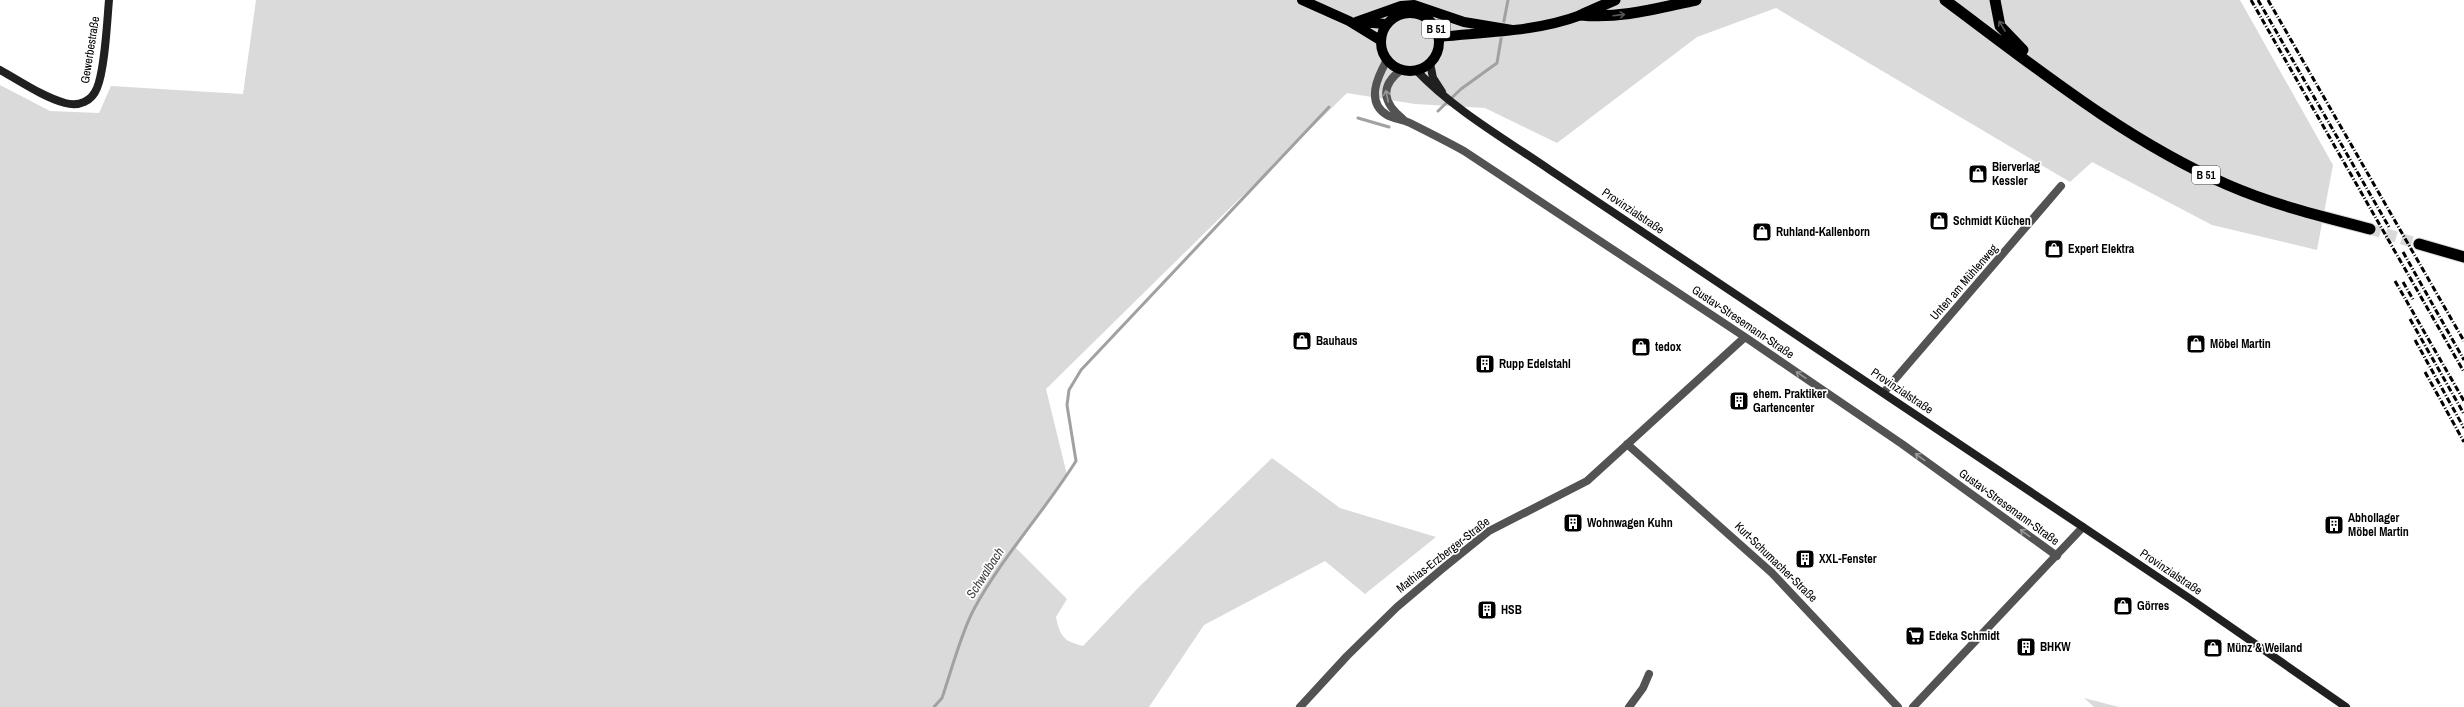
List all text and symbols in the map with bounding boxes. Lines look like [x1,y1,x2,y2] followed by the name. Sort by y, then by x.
[1612,11,1625,19] one-way arrow
[77,15,103,85] street label: Gewerbestraße
[1422,20,1450,38] road number: B 51
[1997,20,2005,32] one-way arrow
[1382,90,1390,103] one-way arrow
[1992,159,2040,189] place label: Bierverlag Kessler
[1967,163,1989,185] shop icon: Bierverlag Kessler
[2192,166,2220,184] road number: B 51
[1599,184,1667,238] street label: Provinzialstraße
[1928,210,1950,232] shop icon: Schmidt Küchen
[1953,213,2031,229] place label: Schmidt Küchen
[1751,221,1773,243] shop icon: Ruhland-Kallenborn
[1776,224,1870,240] place label: Ruhland-Kallenborn
[2043,238,2065,260] shop icon: Expert Elektra
[1927,240,2002,323] street label: Unten am Mühlenweg
[2068,241,2135,257] place label: Expert Elektra
[1689,282,1797,362] street label: Gustav-Stresemann-Straße
[1291,330,1313,352] shop icon: Bauhaus
[1316,333,1358,349] place label: Bauhaus
[2185,333,2207,355] shop icon: Möbel Martin
[1630,336,1652,358] shop icon: tedox
[2210,336,2271,352] place label: Möbel Martin
[1655,339,1682,355] place label: tedox
[1474,353,1496,375] building icon: Rupp Edelstahl
[1499,356,1571,372] place label: Rupp Edelstahl
[1868,364,1936,418] street label: Provinzialstraße
[1796,371,1807,379] one-way arrow
[1753,386,1826,416] place label: ehem. Praktiker Gartencenter
[1728,390,1750,412] building icon: ehem. Praktiker Gartencenter
[1915,453,1926,461] one-way arrow
[1956,465,2062,549] street label: Gustav-Stresemann-Straße
[2348,510,2409,540] place label: Abhollager Möbel Martin
[1562,512,1584,534] building icon: Wohnwagen Kuhn
[1393,514,1493,596] street label: Mathias-Erzberger-Straße
[2323,514,2345,536] building icon: Abhollager Möbel Martin
[1587,515,1673,531] place label: Wohnwagen Kuhn
[1731,518,1821,606] street label: Kurt-Schumacher-Straße
[2020,529,2031,537] one-way arrow
[962,544,1008,602] water label: Schwalbach
[2137,545,2205,599] street label: Provinzialstraße
[1794,548,1816,570] building icon: XXL-Fenster
[1819,551,1877,567] place label: XXL-Fenster
[2112,595,2134,617] shop icon: Görres
[2137,598,2170,614] place label: Görres
[1476,599,1498,621] building icon: HSB
[1501,602,1522,618] place label: HSB
[1904,625,1926,647] supermarket icon: Edeka Schmidt
[1929,628,2000,644] place label: Edeka Schmidt
[2015,636,2037,658] building icon: BHKW
[2202,637,2224,659] shop icon: Münz & Weiland
[2040,639,2071,655] place label: BHKW
[2227,640,2302,656] place label: Münz & Weiland

